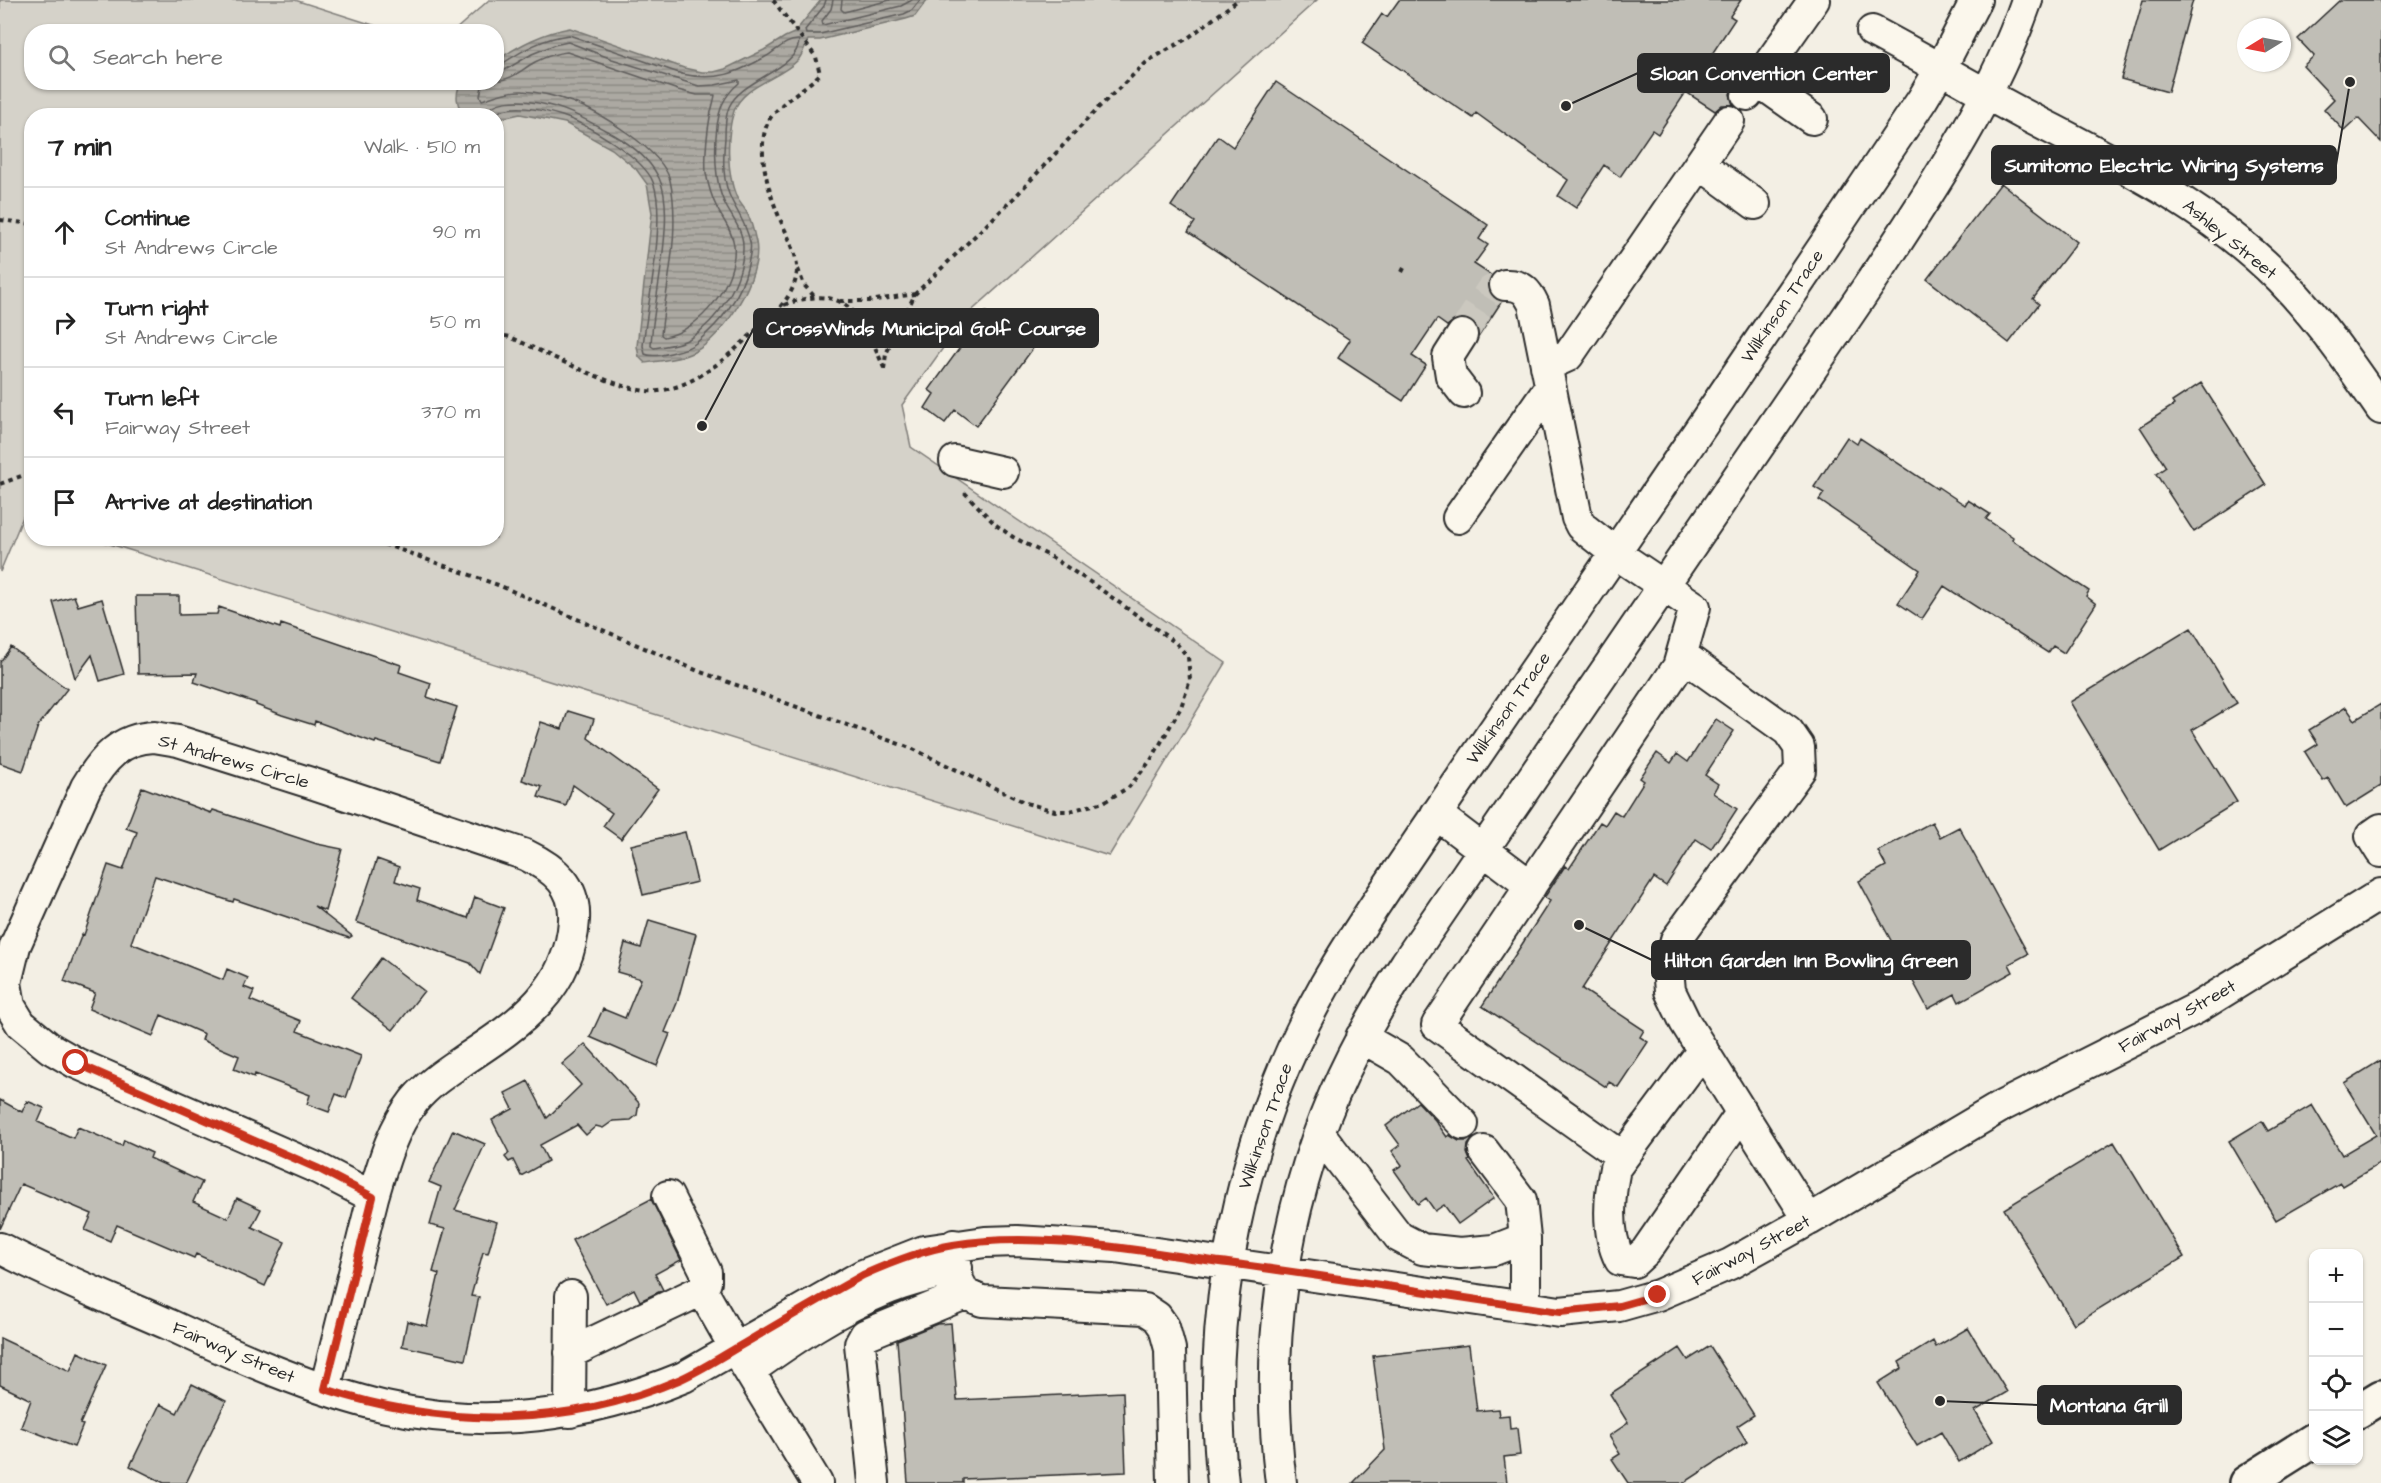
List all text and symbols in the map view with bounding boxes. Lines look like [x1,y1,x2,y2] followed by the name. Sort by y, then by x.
[2237,18,2291,72] north arrow
[24,24,504,90] search box
[45,41,78,74] icon: search
[93,42,223,73] text: Search here
[1638,54,1889,92] callout: Sloan Convention Center
[1649,60,1879,88] text: Sloan Convention Center
[48,129,112,165] text: 7 min
[364,133,480,161] text: Walk · 510 m
[1992,146,2336,184] callout: Sumitomo Electric Wiring Systems
[2003,152,2324,181] text: Sumitomo Electric Wiring Systems
[2177,194,2283,286] street label: Ashley Street
[105,203,190,234] text: Continue
[48,216,81,249] icon: ahead
[432,218,480,246] text: 90 m
[105,234,278,262] text: St Andrews Circle
[1735,244,1830,368] street label: Wilkinson Trace
[105,293,208,324] text: Turn right
[48,306,81,339] icon: right
[430,308,480,336] text: 50 m
[754,309,1098,347] callout: CrossWinds Municipal Golf Course
[766,315,1086,343] text: CrossWinds Municipal Golf Course
[105,324,278,352] text: St Andrews Circle
[105,383,199,414] text: Turn left
[48,396,81,429] icon: left
[421,398,480,426] text: 370 m
[105,414,250,442] text: Fairway Street
[48,486,81,519] icon: arrive
[105,487,312,518] text: Arrive at destination
[1460,647,1557,770] street label: Wilkinson Trace
[156,728,312,795] street label: St Andrews Circle
[1652,941,1970,979] callout: Hilton Garden Inn Bowling Green
[1664,947,1958,976] text: Hilton Garden Inn Bowling Green
[2114,973,2242,1060] street label: Fairway Street
[62,1049,88,1075] route start
[1232,1059,1299,1193] street label: Wilkinson Trace
[1688,1208,1816,1293] street label: Fairway Street
[2309,1249,2363,1465] map controls
[2309,1249,2363,1303] button: +
[1644,1281,1670,1307] route end
[2309,1303,2363,1357] button: −
[168,1315,299,1391] street label: Fairway Street
[2309,1357,2363,1411] button: locate
[2038,1386,2181,1424] callout: Montana Grill
[2050,1392,2168,1420] text: Montana Grill
[2309,1411,2363,1465] button: layers

